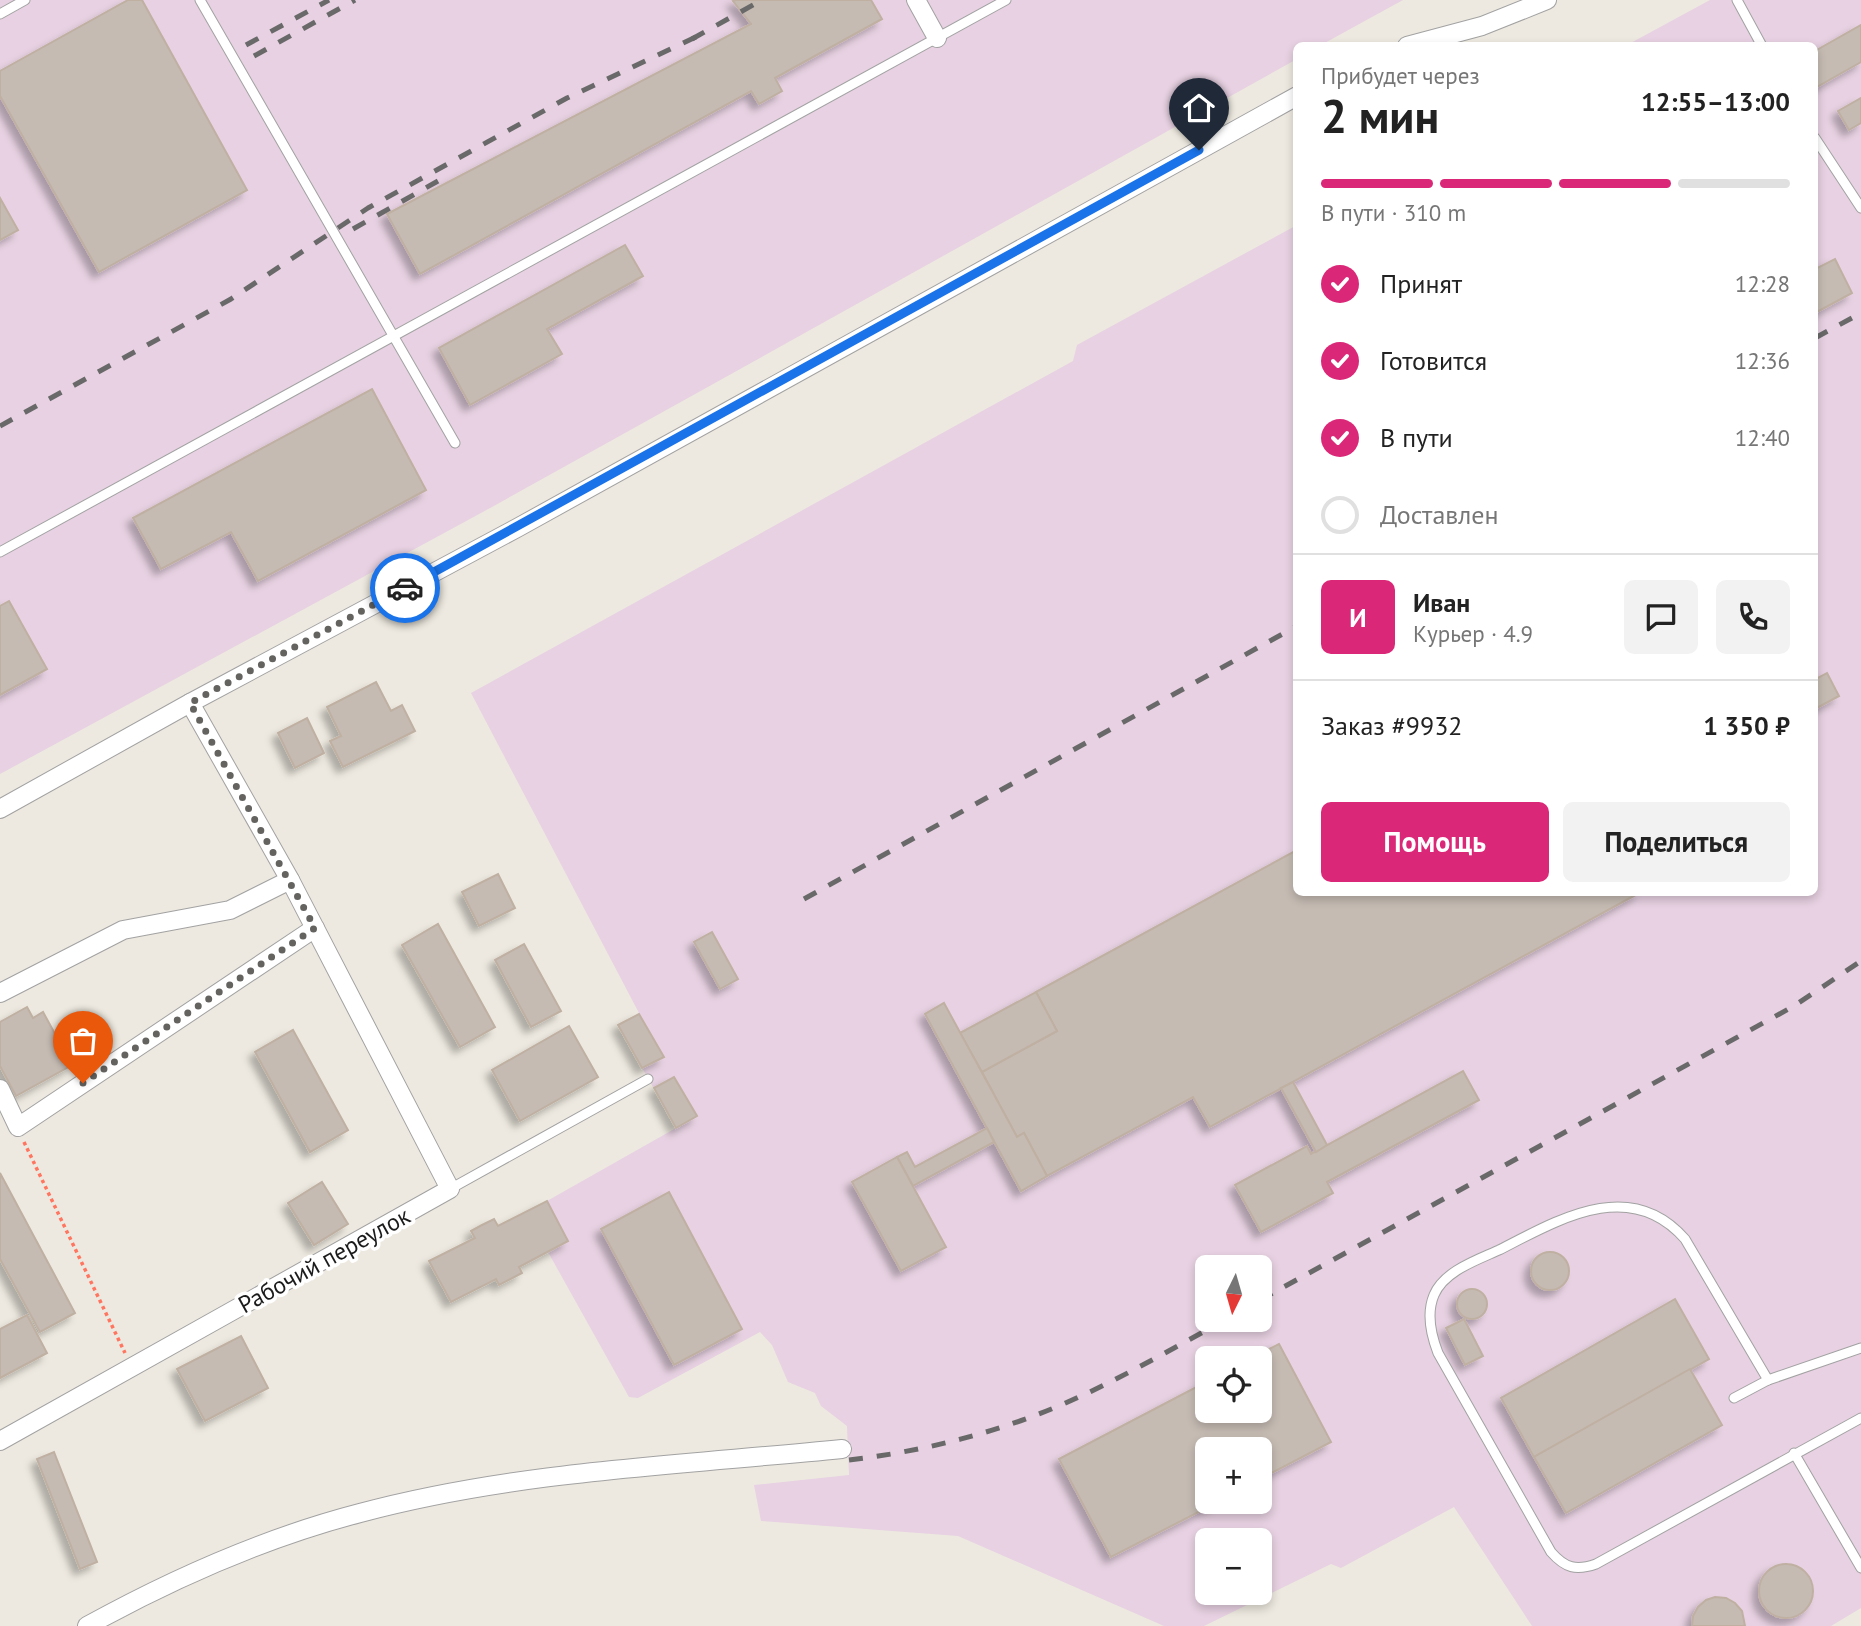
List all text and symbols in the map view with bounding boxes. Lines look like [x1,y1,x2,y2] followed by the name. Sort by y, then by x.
[1321,61,1480,90] text: Прибудет через
[1169,78,1229,150] pin
[1641,85,1790,118] text: 12:55–13:00
[1321,86,1439,146] text: 2 мин
[1180,89,1218,127] icon: home
[1321,198,1466,227] text: В пути · 310 m
[1321,265,1359,303] icon: check
[1380,267,1462,300] text: Принят
[1735,269,1790,298] text: 12:28
[1321,342,1359,380] icon: check
[1380,344,1487,377] text: Готовится
[1735,346,1790,375] text: 12:36
[1321,419,1359,457] icon: check
[1380,421,1453,454] text: В пути
[1735,423,1790,452] text: 12:40
[1380,498,1499,531] text: Доставлен
[370,553,440,623] courier
[386,569,424,607] icon: car
[1624,580,1698,654] button: chat
[1716,580,1790,654] button: phone
[1413,586,1470,619] text: Иван
[1349,601,1367,634] text: И
[1413,619,1533,648] text: Курьер · 4.9
[1321,709,1463,742] text: Заказ #9932
[1703,709,1790,742] text: 1 350 ₽
[1321,802,1549,882] button: Помощь
[1563,802,1790,882] button: Поделиться
[53,1011,113,1083] pin
[64,1022,102,1060] icon: bag
[233,1200,416,1320] street label: Рабочий переулок
[1195,1255,1272,1332] north arrow
[1195,1255,1272,1605] map controls
[1195,1346,1272,1423] button: locate
[1195,1437,1272,1514] button: +
[1195,1528,1272,1605] button: −

